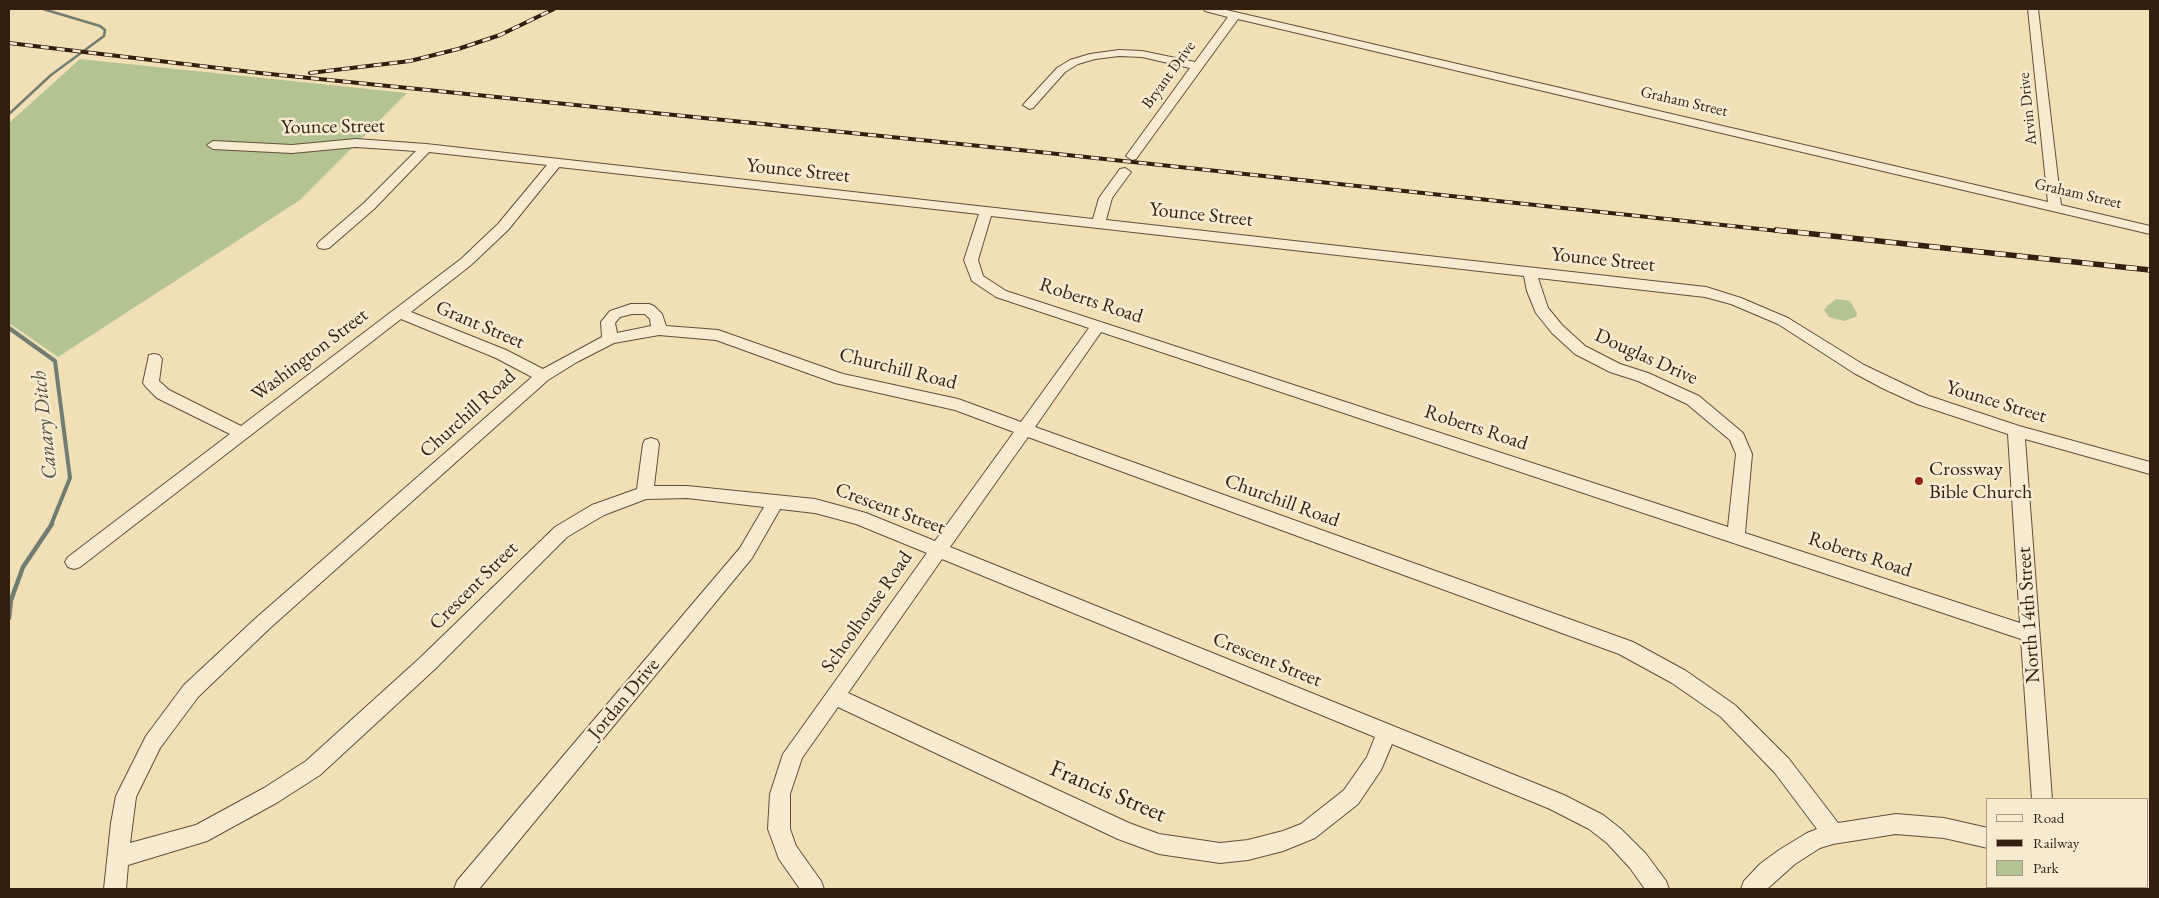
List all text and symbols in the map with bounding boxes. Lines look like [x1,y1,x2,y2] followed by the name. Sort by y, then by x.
[1138,38,1200,112] street label: Bryant Drive
[2015,72,2041,146] street label: Arvin Drive
[1639,83,1729,121] street label: Graham Street
[281,114,385,140] street label: Younce Street
[745,154,851,188] street label: Younce Street
[2033,175,2123,213] street label: Graham Street
[1148,198,1254,232] street label: Younce Street
[1550,243,1656,277] street label: Younce Street
[1036,273,1146,329] street label: Roberts Road
[432,296,528,354] street label: Grant Street
[247,303,373,407] street label: Washington Street
[1591,324,1701,390] street label: Douglas Drive
[837,343,959,395] street label: Churchill Road
[415,365,521,463] street label: Churchill Road
[27,369,63,481] water label: Canary Ditch
[1943,375,2049,429] street label: Younce Street
[1421,400,1531,456] street label: Roberts Road
[1929,458,2032,505] place label: Crossway Bible Church
[1221,469,1343,533] street label: Churchill Road
[1913,475,1925,487] marker: Crossway Bible Church
[832,478,948,540] street label: Crescent Street
[1805,527,1915,583] street label: Roberts Road
[425,537,523,635] street label: Crescent Street
[2012,546,2046,684] street label: North 14th Street
[816,547,918,677] street label: Schoolhouse Road
[1209,627,1325,693] street label: Crescent Street
[583,653,665,745] street label: Jordan Drive
[1046,755,1170,829] street label: Francis Street
[1986,798,2149,888] legend
[2033,808,2064,827] text: Road
[2033,833,2079,852] text: Railway
[2033,858,2059,877] text: Park

